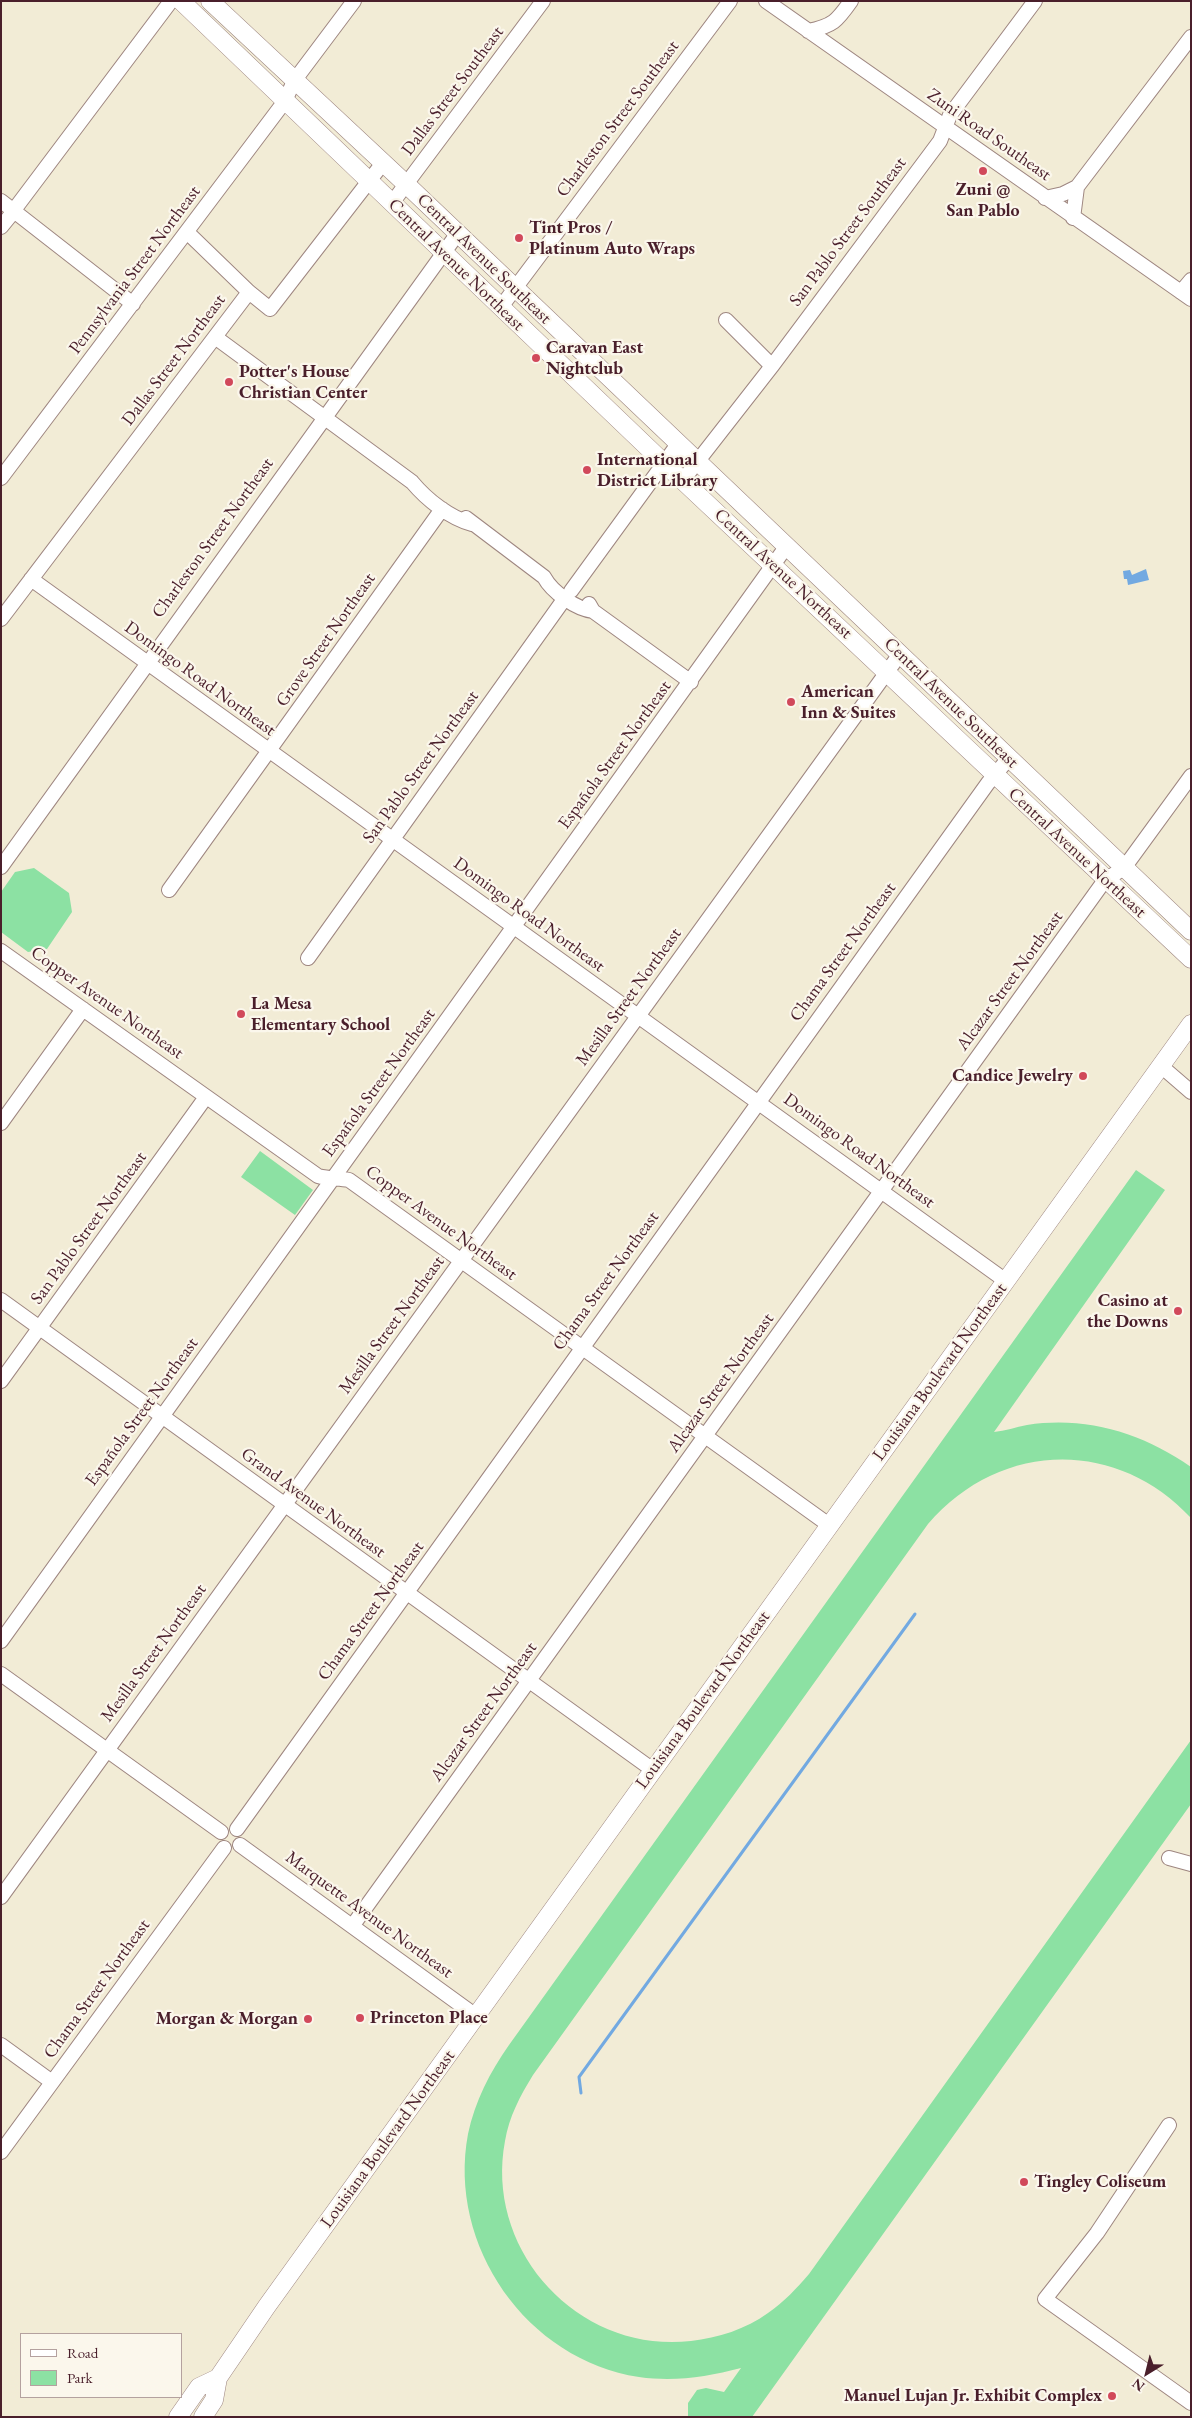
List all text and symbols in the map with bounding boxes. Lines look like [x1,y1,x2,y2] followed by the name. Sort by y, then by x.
[397,22,509,160] street label: Dallas Street Southeast
[552,36,684,202] street label: Charleston Street Southeast
[923,84,1055,186] street label: Zuni Road Southeast
[785,153,911,311] street label: San Pablo Street Southeast
[977,165,989,177] marker: Zuni @ San Pablo
[947,179,1019,222] place label: Zuni @ San Pablo
[65,182,205,358] street label: Pennsylvania Street Northeast
[412,189,556,329] street label: Central Avenue Southeast
[383,194,529,336] street label: Central Avenue Northeast
[529,217,695,260] place label: Tint Pros / Platinum Auto Wraps
[513,232,525,244] marker: Tint Pros / Platinum Auto Wraps
[118,290,230,430] street label: Dallas Street Northeast
[546,337,643,379] place label: Caravan East Nightclub
[530,352,542,364] marker: Caravan East Nightclub
[239,361,367,404] place label: Potter's House Christian Center
[223,376,235,388] marker: Potter's House Christian Center
[597,449,718,492] place label: International District Library
[148,454,278,622] street label: Charleston Street Northeast
[581,464,593,476] marker: International District Library
[709,504,857,644] street label: Central Avenue Northeast
[272,569,380,711] street label: Grove Street Northeast
[120,617,280,741] street label: Domingo Road Northeast
[879,633,1023,773] street label: Central Avenue Southeast
[554,677,676,833] street label: Española Street Northeast
[801,681,896,724] place label: American Inn & Suites
[358,686,484,848] street label: San Pablo Street Northeast
[785,696,797,708] marker: American Inn & Suites
[1003,783,1151,923] street label: Central Avenue Northeast
[449,853,609,977] street label: Domingo Road Northeast
[785,878,901,1026] street label: Chama Street Northeast
[952,907,1068,1055] street label: Alcazar Street Northeast
[572,924,686,1070] street label: Mesilla Street Northeast
[26,942,188,1064] street label: Copper Avenue Northeast
[251,993,390,1036] place label: La Mesa Elementary School
[318,1005,440,1161] street label: Española Street Northeast
[235,1008,247,1020] marker: La Mesa Elementary School
[952,1065,1073,1087] place label: Candice Jewelry
[1077,1070,1089,1082] marker: Candice Jewelry
[779,1089,939,1213] street label: Domingo Road Northeast
[26,1147,152,1309] street label: San Pablo Street Northeast
[361,1161,521,1285] street label: Copper Avenue Northeast
[548,1207,664,1355] street label: Chama Street Northeast
[335,1252,449,1398] street label: Mesilla Street Northeast
[868,1279,1012,1465] street label: Louisiana Boulevard Northeast
[1087,1290,1168,1332] place label: Casino at the Downs
[1172,1305,1184,1317] marker: Casino at the Downs
[663,1309,779,1457] street label: Alcazar Street Northeast
[81,1334,203,1490] street label: Española Street Northeast
[236,1443,390,1563] street label: Grand Avenue Northeast
[313,1537,429,1685] street label: Chama Street Northeast
[97,1580,211,1726] street label: Mesilla Street Northeast
[631,1607,775,1793] street label: Louisiana Boulevard Northeast
[426,1638,542,1786] street label: Alcazar Street Northeast
[281,1847,457,1983] street label: Marquette Avenue Northeast
[39,1915,155,2063] street label: Chama Street Northeast
[370,2007,488,2029] place label: Princeton Place
[156,2008,298,2030] place label: Morgan & Morgan
[354,2012,366,2024] marker: Princeton Place
[302,2013,314,2025] marker: Morgan & Morgan
[316,2046,460,2232] street label: Louisiana Boulevard Northeast
[1034,2171,1166,2193] place label: Tingley Coliseum
[1018,2176,1030,2188] marker: Tingley Coliseum
[20,2333,182,2398] legend
[67,2343,98,2362] text: Road
[1122,2348,1172,2398] north arrow
[67,2368,93,2387] text: Park
[1128,2375,1148,2396] text: N
[844,2385,1102,2407] place label: Manuel Lujan Jr. Exhibit Complex
[1106,2390,1118,2402] marker: Manuel Lujan Jr. Exhibit Complex

